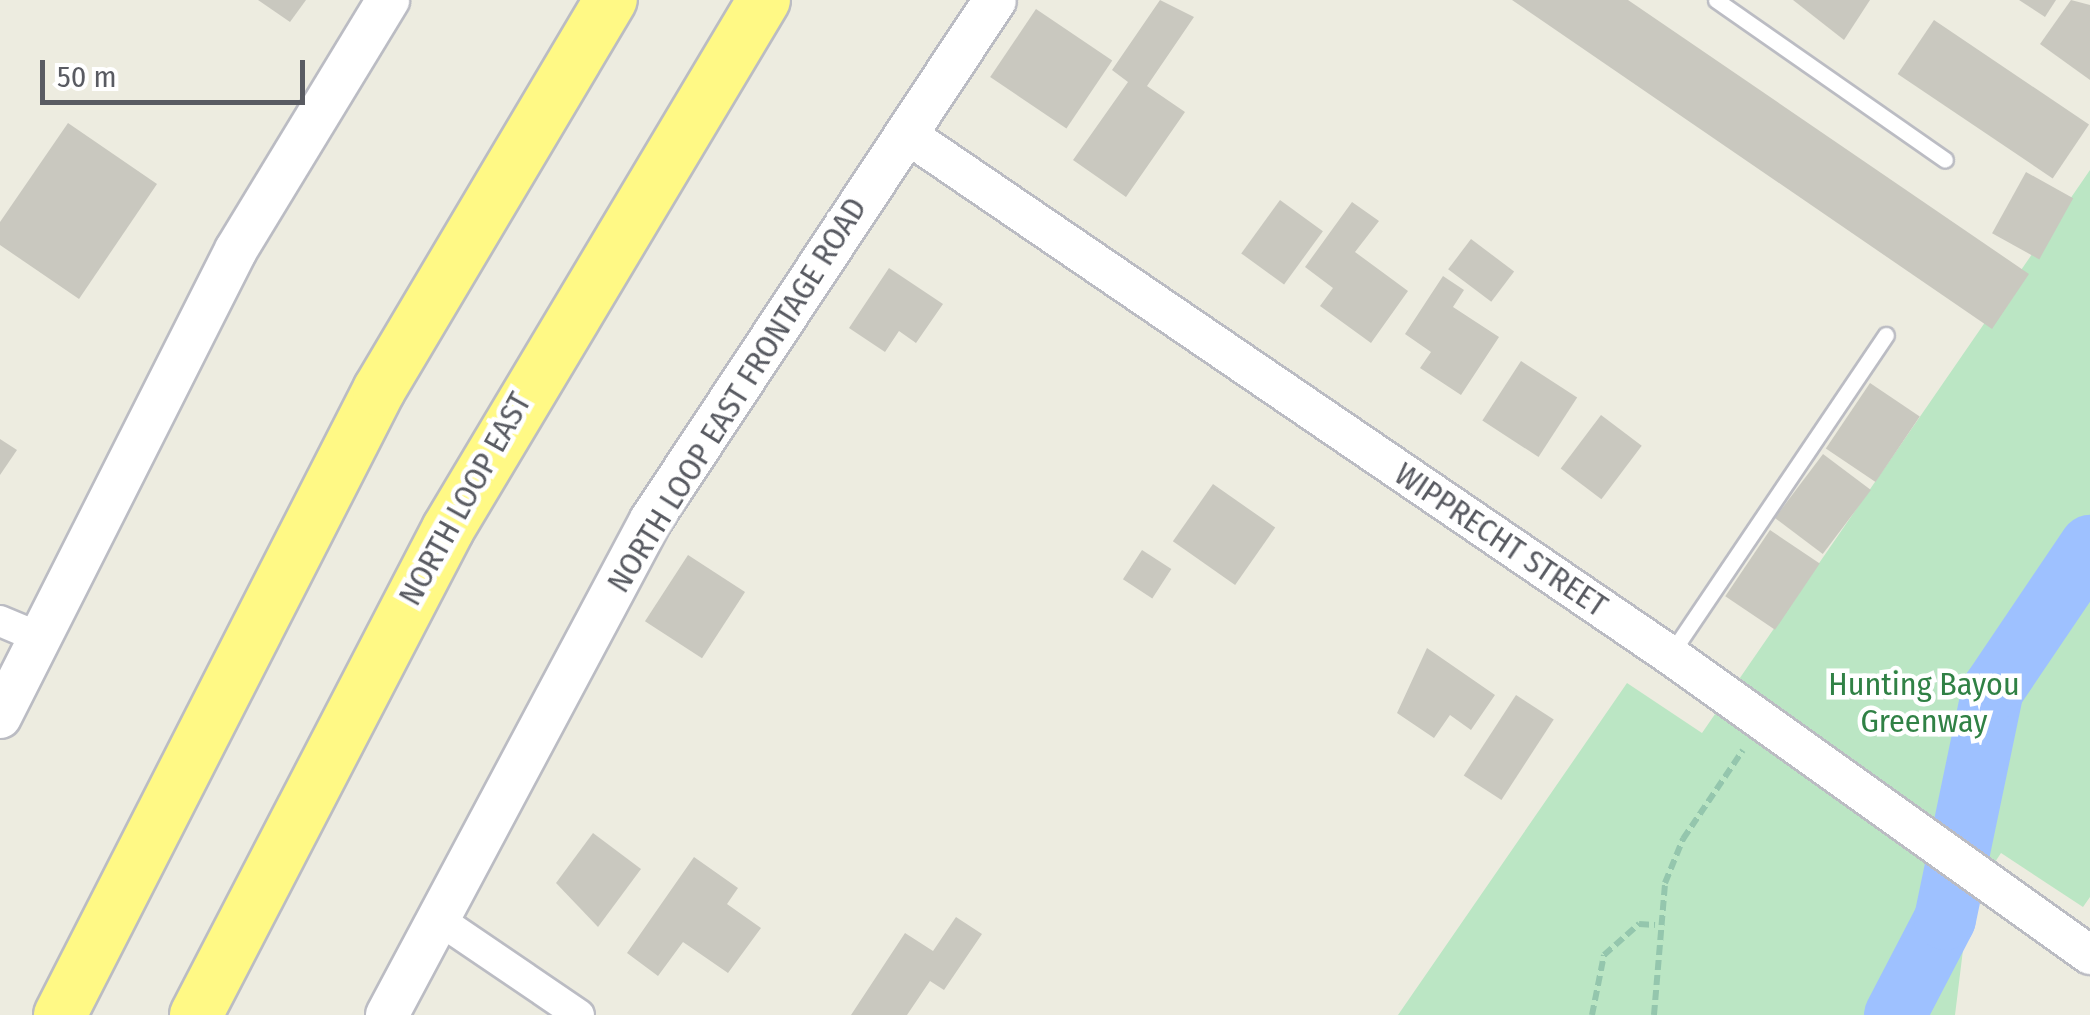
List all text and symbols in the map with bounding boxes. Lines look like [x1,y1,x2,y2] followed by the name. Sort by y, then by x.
[45,40,310,102] scale bar
[57,59,117,95] text: 50 m
[599,191,875,599] street label: NORTH LOOP EAST FRONTAGE ROAD
[391,386,539,612] street label: NORTH LOOP EAST
[1387,455,1615,625] street label: WIPPRECHT STREET
[1828,666,2020,741] park label: Hunting Bayou Greenway

